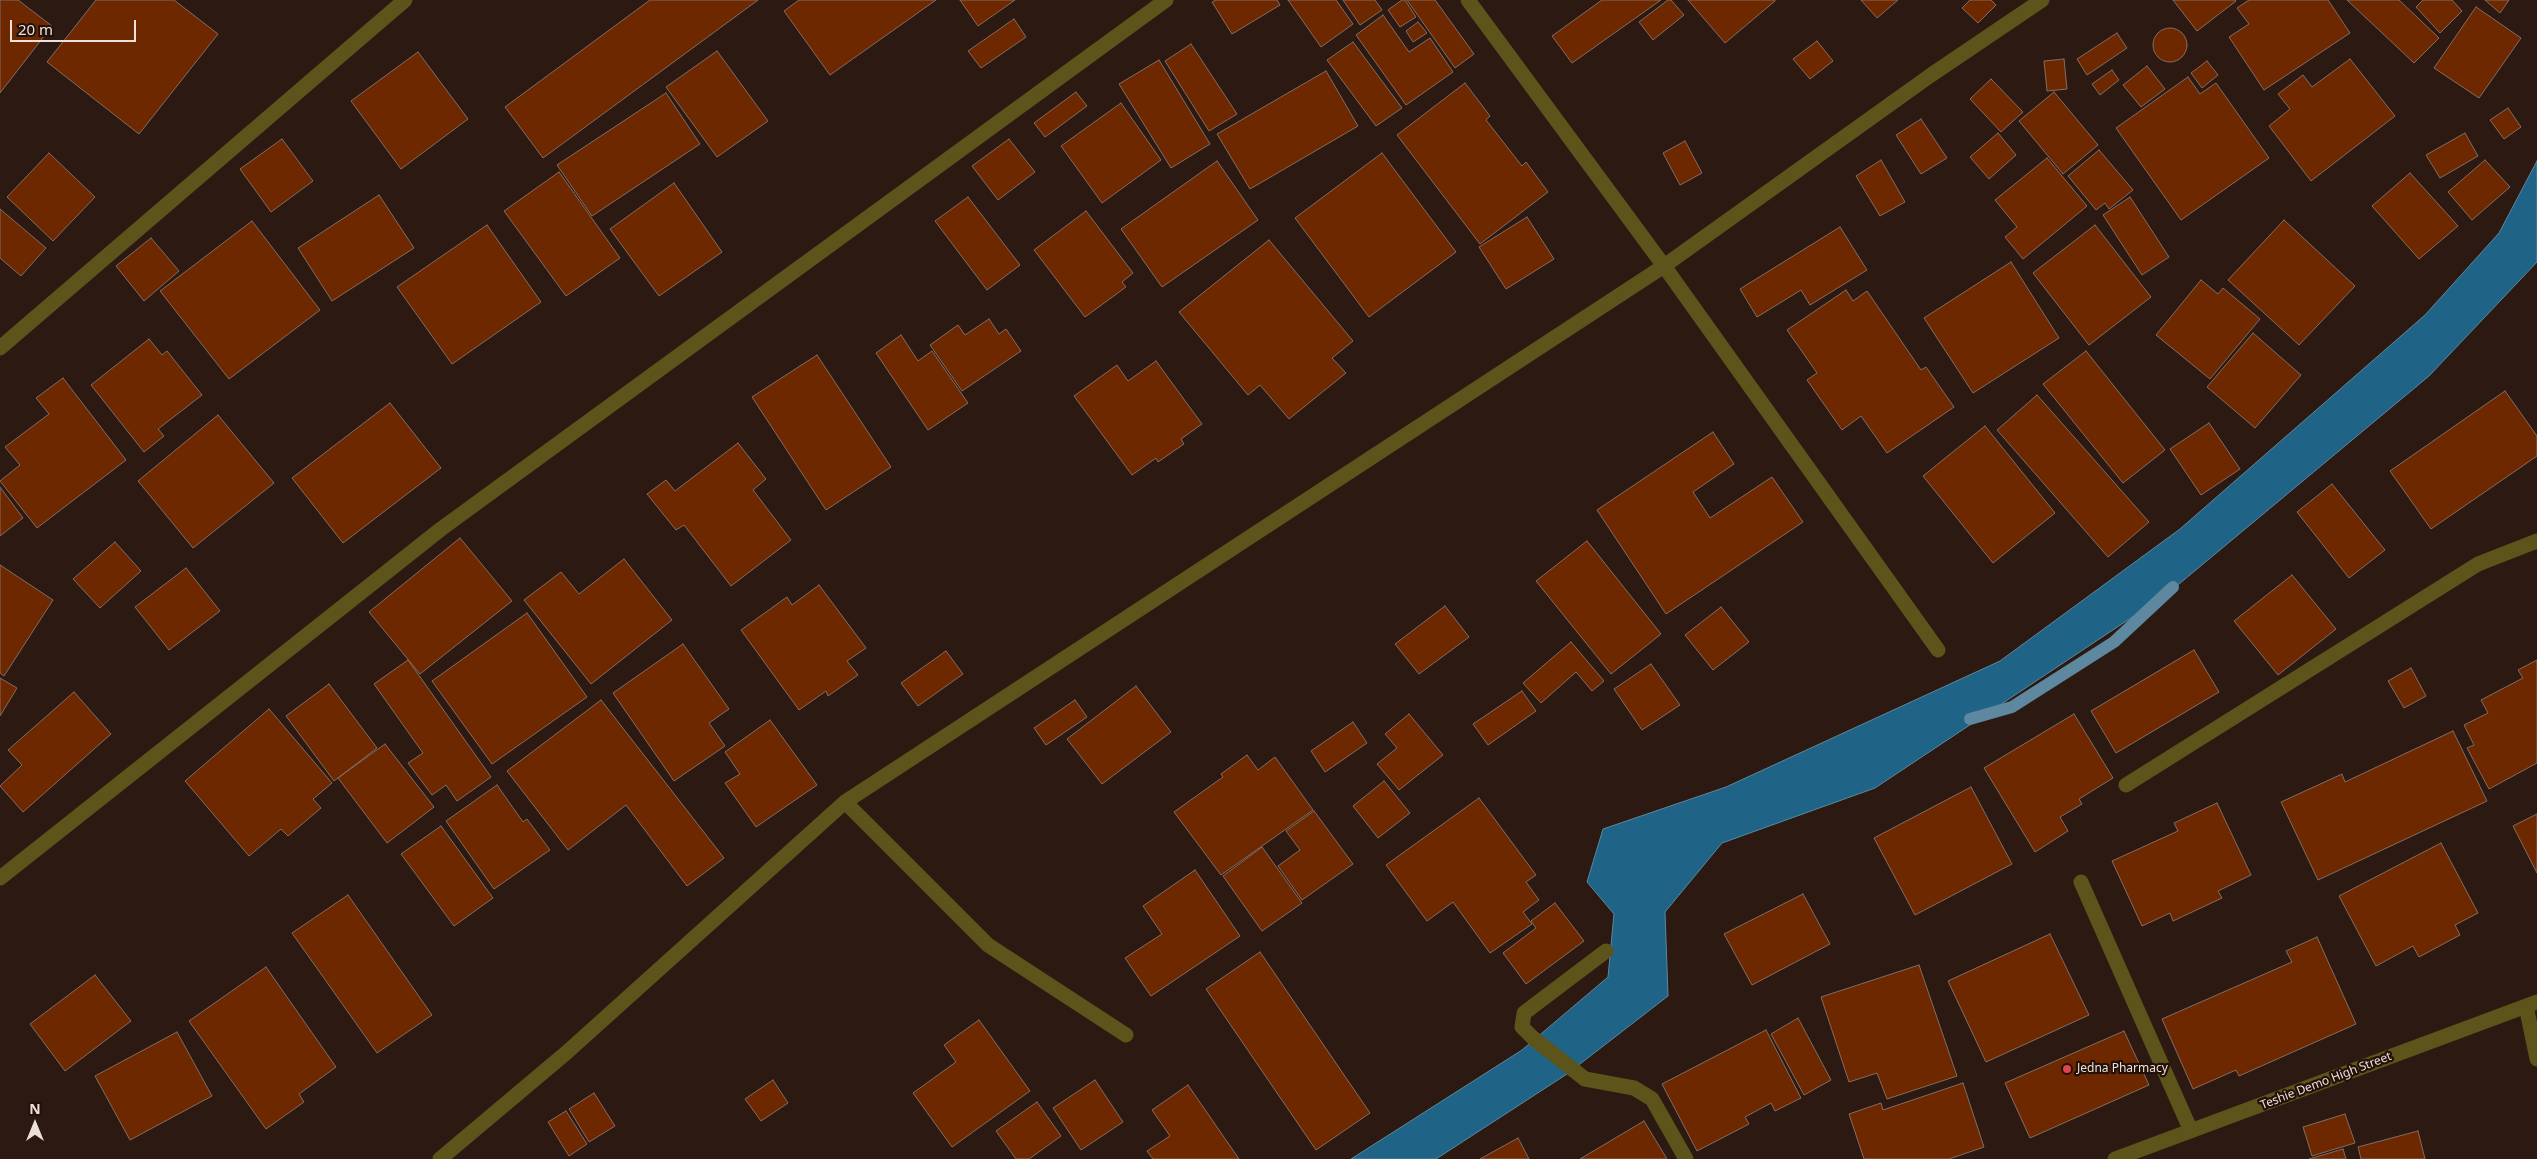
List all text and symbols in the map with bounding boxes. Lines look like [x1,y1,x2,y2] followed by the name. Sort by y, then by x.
[12,10,139,42] scale bar
[18,19,53,39] text: 20 m
[2258,1049,2394,1113] street label: Teshie Demo High Street
[2077,1062,2168,1076] place label: Jedna Pharmacy
[2061,1063,2073,1075] marker: Jedna Pharmacy
[10,1099,60,1149] north arrow
[29,1099,41,1118] text: N

